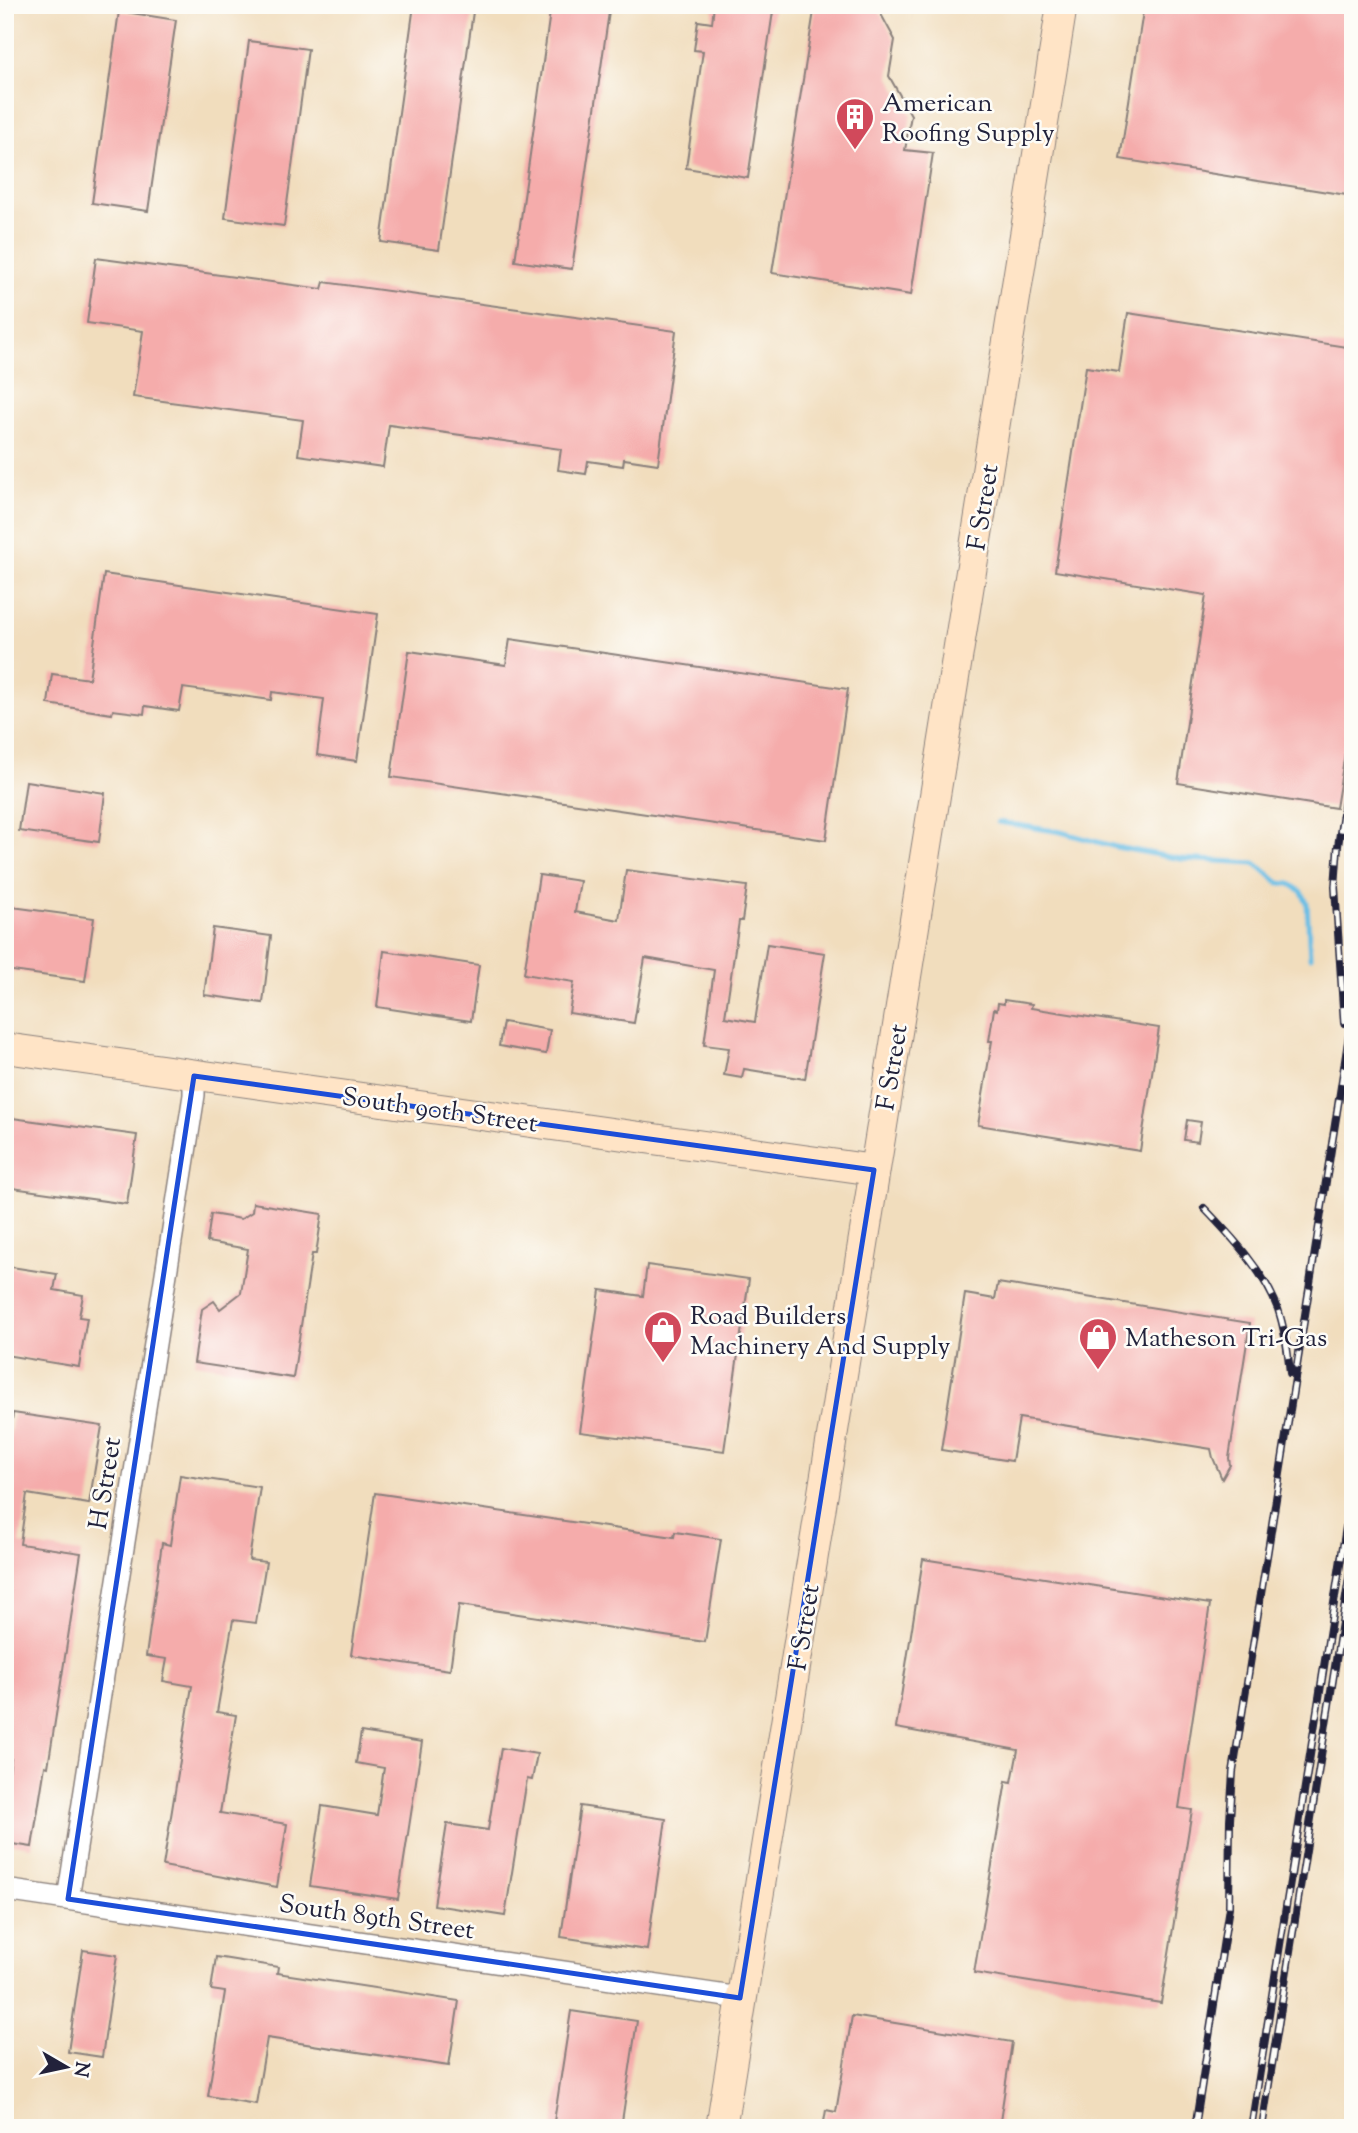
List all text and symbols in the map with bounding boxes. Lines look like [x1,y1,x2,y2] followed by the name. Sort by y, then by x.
[882,86,1055,153] place label: American Roofing Supply
[834,96,876,151] building icon: American Roofing Supply
[959,461,1010,553] street label: F Street
[868,1021,919,1113] street label: F Street
[339,1079,540,1144] street label: South 90th Street
[690,1299,951,1366] place label: Road Builders Machinery And Supply
[642,1309,684,1364] shop icon: Road Builders Machinery And Supply
[1077,1316,1119,1371] shop icon: Matheson Tri-Gas
[1125,1321,1327,1358] place label: Matheson Tri-Gas
[81,1434,132,1532] street label: H Street
[780,1581,831,1673] street label: F Street
[277,1886,477,1950] street label: South 89th Street
[32,2032,102,2102] north arrow
[66,2060,95,2079] text: N

